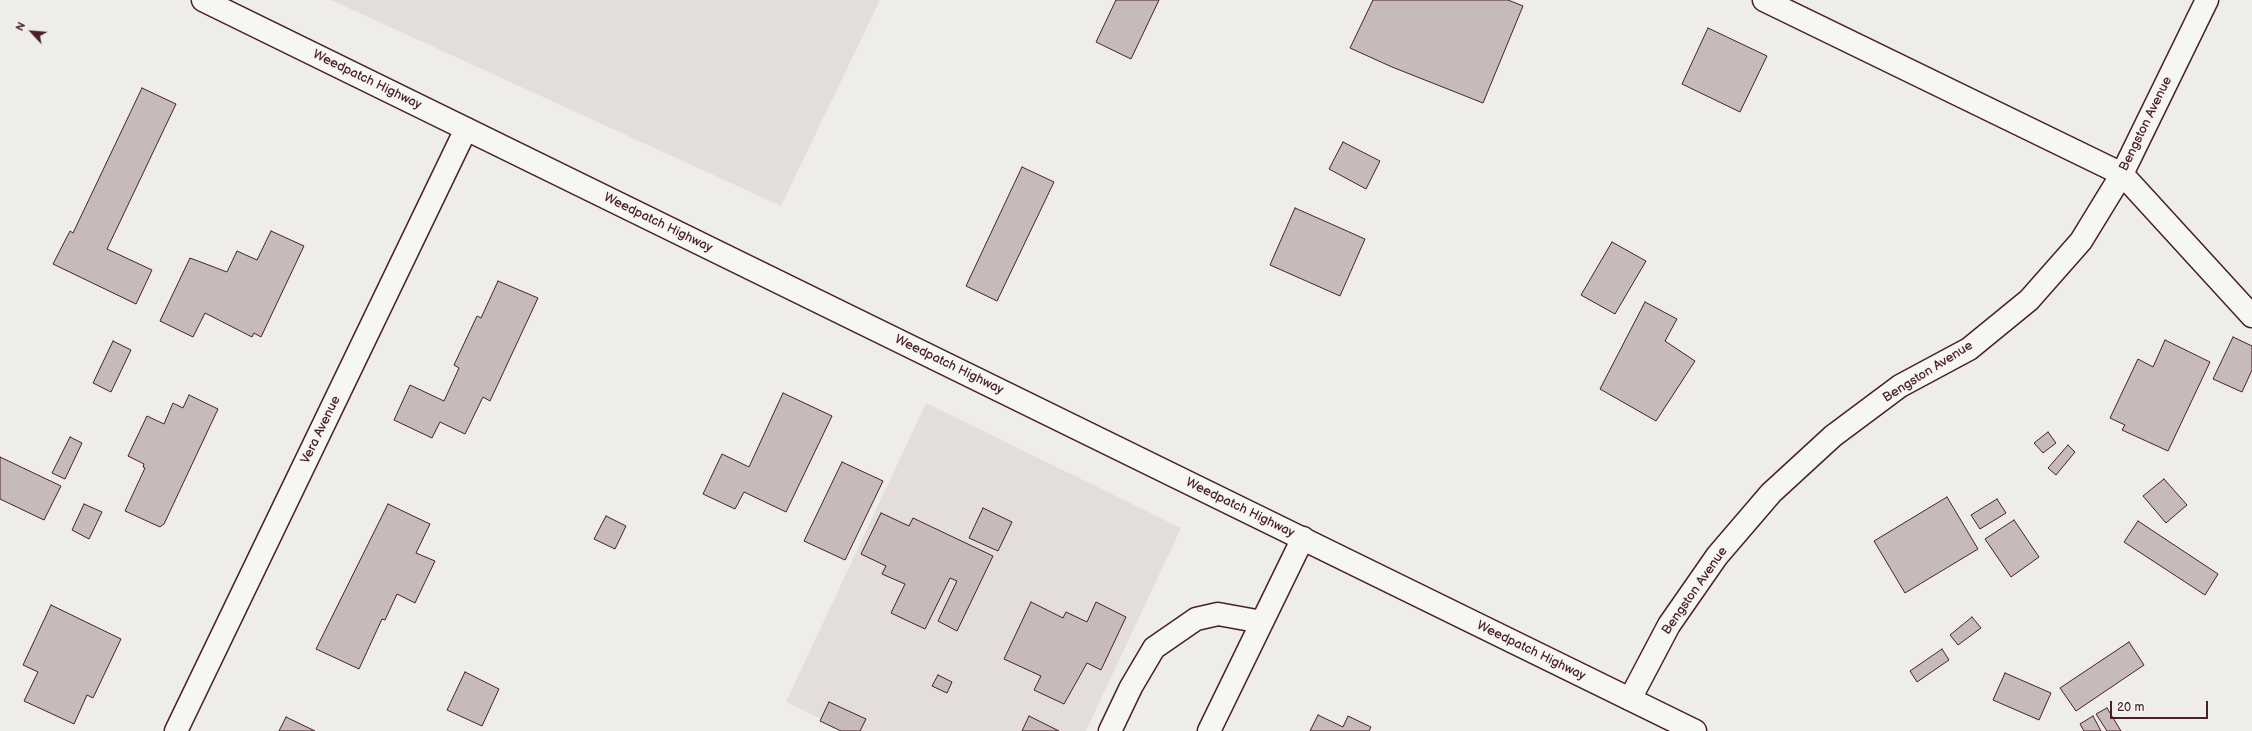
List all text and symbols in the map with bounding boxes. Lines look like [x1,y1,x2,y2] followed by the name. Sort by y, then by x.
[12,12,52,52] north arrow
[13,20,28,33] text: N
[310,47,424,113] street label: Weedpatch Highway
[2116,74,2176,174] street label: Bengston Avenue
[601,190,715,256] street label: Weedpatch Highway
[892,332,1006,398] street label: Weedpatch Highway
[1880,338,1976,406] street label: Bengston Avenue
[298,393,344,467] street label: Vera Avenue
[1183,475,1297,541] street label: Weedpatch Highway
[1659,544,1731,638] street label: Bengston Avenue
[1474,618,1588,684] street label: Weedpatch Highway
[2112,693,2210,719] scale bar
[2117,700,2144,715] text: 20 m

